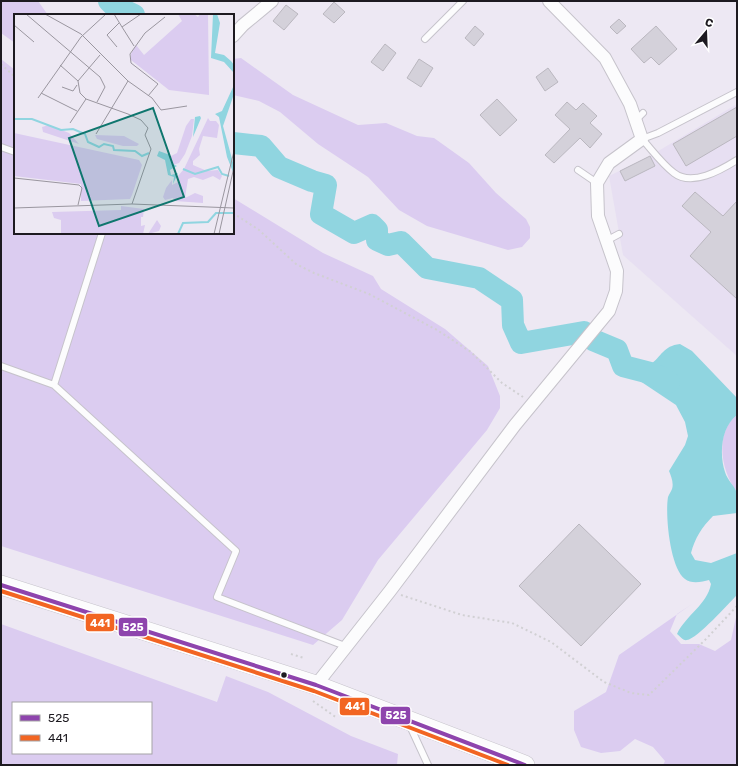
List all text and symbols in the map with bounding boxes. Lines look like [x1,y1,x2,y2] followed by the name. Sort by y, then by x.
[686,12,726,52] north arrow
[14,14,234,234] inset map
[703,16,715,31] text: С
[85,613,115,632] line badge: 441
[90,617,110,630] text: 441
[118,617,148,637] line badge: 525
[122,621,144,634] text: 525
[279,670,289,680] unlabelled marker
[339,697,370,716] line badge: 441
[345,700,365,713] text: 441
[12,702,152,754] legend
[380,706,411,725] line badge: 525
[385,709,407,722] text: 525
[48,711,69,725] text: 525
[48,731,68,745] text: 441

